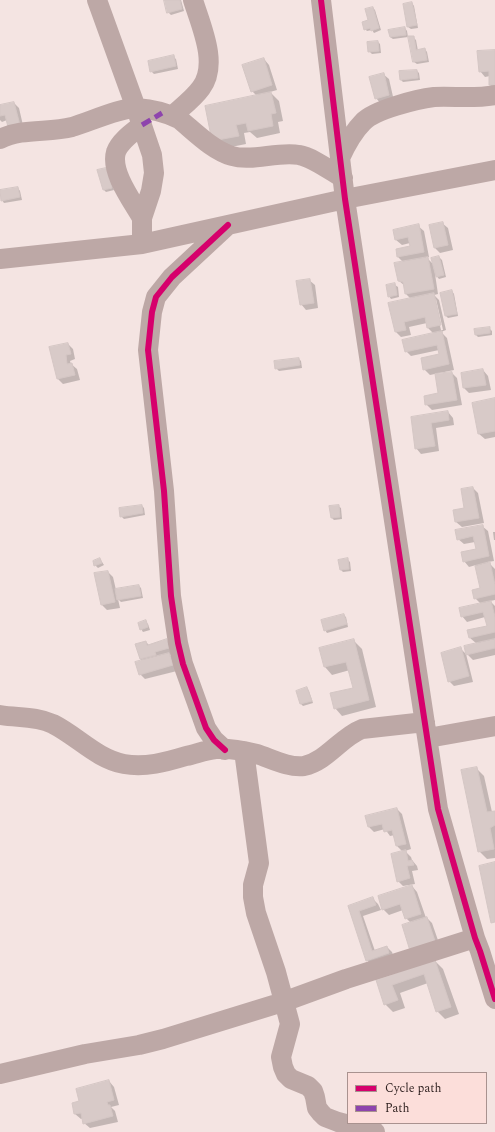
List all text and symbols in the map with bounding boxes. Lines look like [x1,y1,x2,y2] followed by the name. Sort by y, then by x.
[347,1072,487,1124] legend
[385,1079,442,1098] text: Cycle path
[385,1099,410,1118] text: Path

